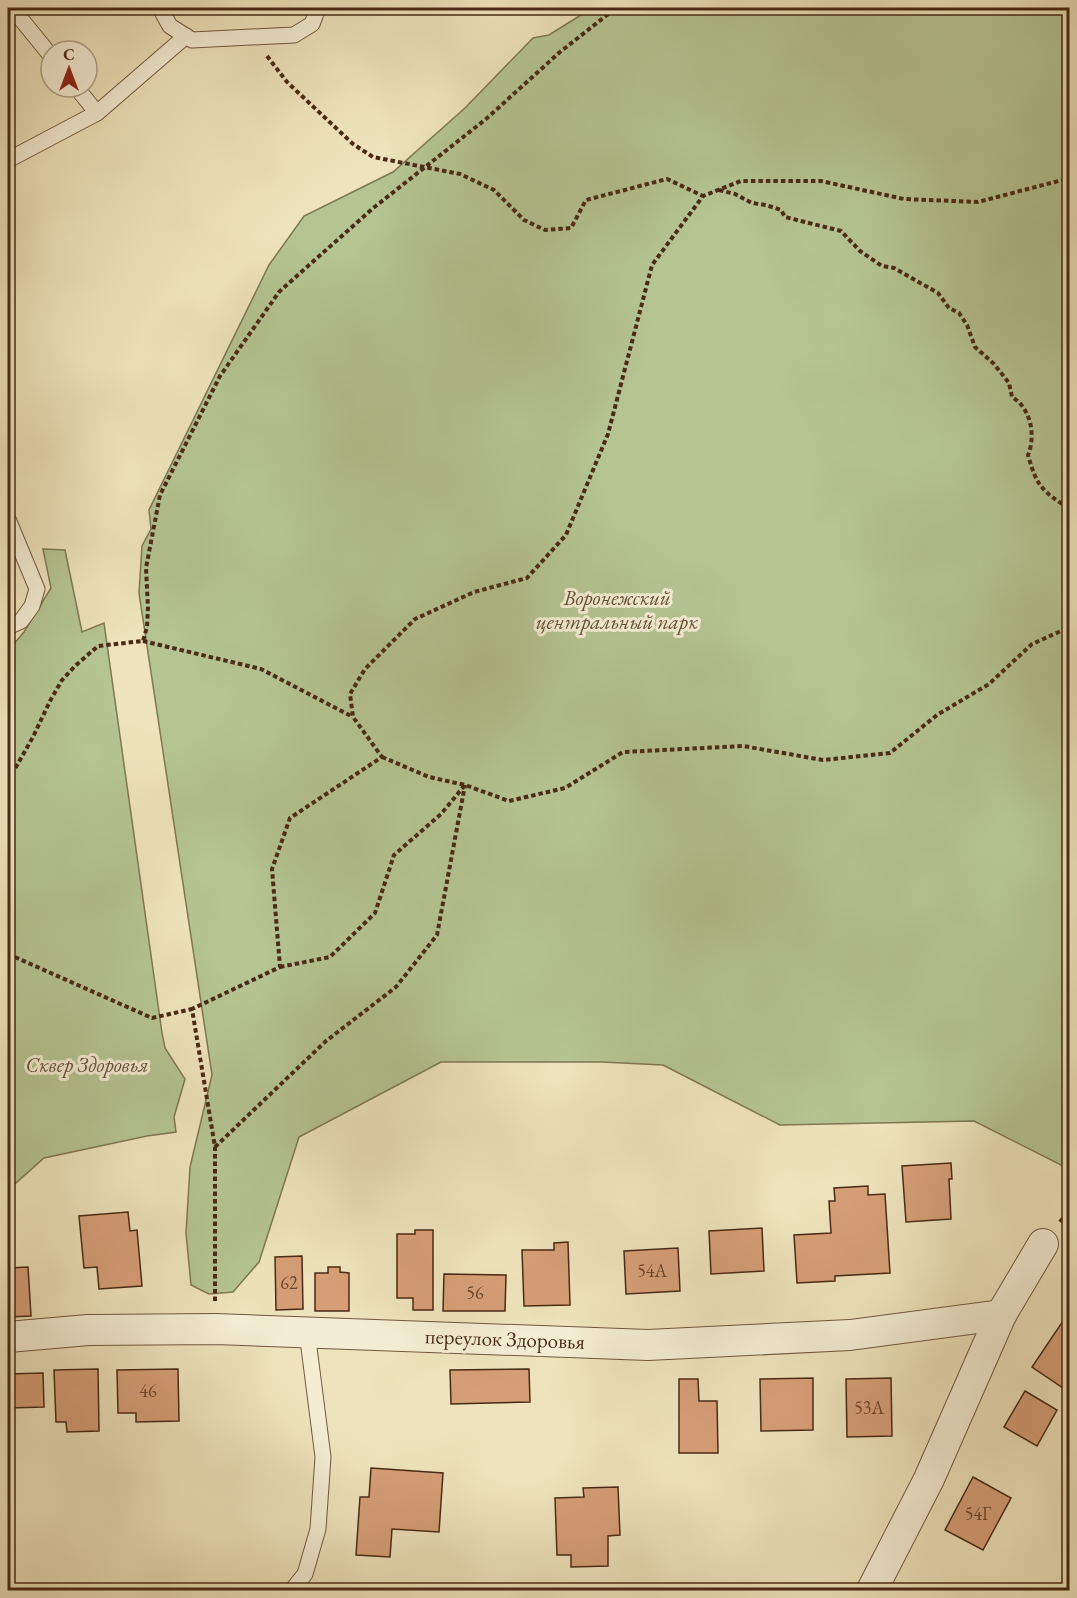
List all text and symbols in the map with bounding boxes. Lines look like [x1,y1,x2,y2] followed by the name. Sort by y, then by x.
[39,39,99,99] north arrow
[63,44,75,65] text: С
[536,584,699,635] park label: Воронежский центральный парк
[25,1051,149,1078] park label: Сквер Здоровья
[637,1259,667,1282] house number: 54А
[280,1271,298,1294] house number: 62
[466,1281,484,1304] house number: 56
[425,1322,585,1355] street label: переулок Здоровья
[139,1379,157,1402] house number: 46
[854,1396,884,1419] house number: 53А
[965,1502,992,1525] house number: 54Г

